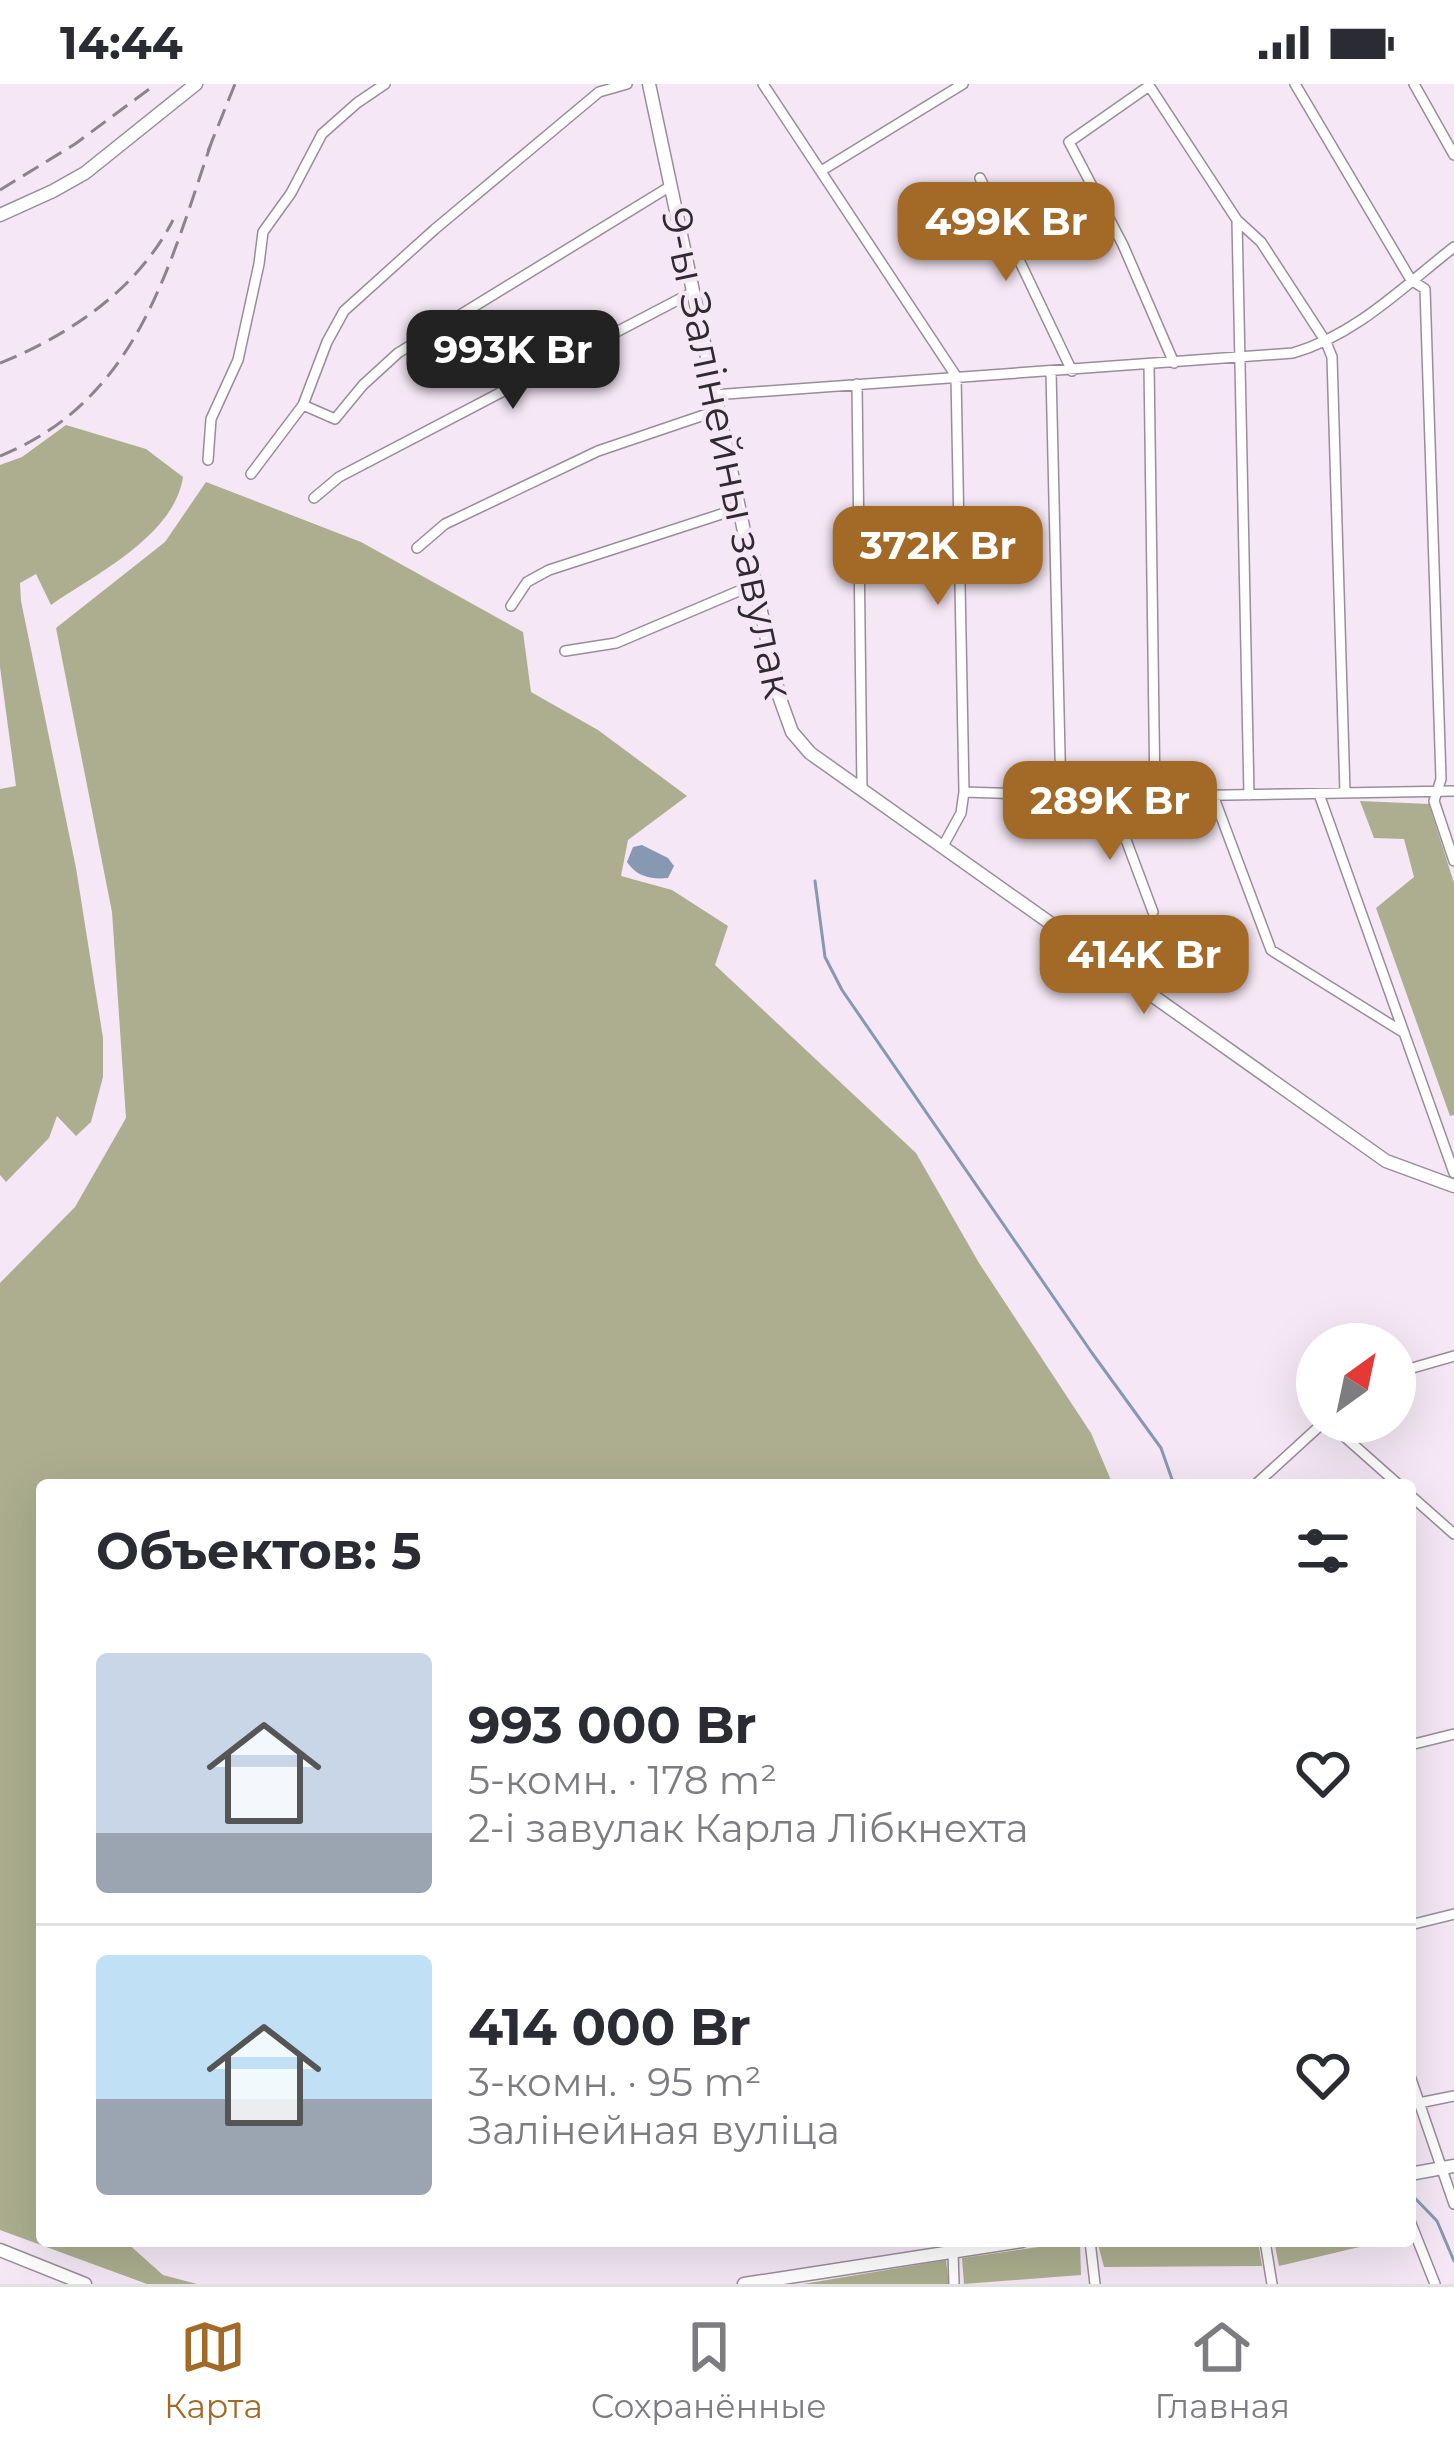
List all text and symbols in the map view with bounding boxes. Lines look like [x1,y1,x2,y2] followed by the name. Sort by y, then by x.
[60,15,183,70] text: 14:44
[895,182,1117,284] pin: 499K Br
[925,197,1087,245] text: 499K Br
[651,203,805,703] street label: 9-ы Залінейны завулак
[402,310,624,412] pin: 993K Br
[434,325,592,373] text: 993K Br
[827,506,1049,608] pin: 372K Br
[860,521,1016,569] text: 372K Br
[999,761,1221,863] pin: 289K Br
[1030,776,1190,824] text: 289K Br
[1033,915,1255,1017] pin: 414K Br
[1067,930,1221,978] text: 414K Br
[1296,1323,1416,1443] north arrow
[1296,1323,1416,1443] map controls
[1290,1518,1356,1584] icon: filters
[96,1520,422,1582] text: Объектов: 5
[468,1694,756,1756] text: 993 000 Br
[192,1701,336,1845] icon: home
[1290,1740,1356,1806] icon: heart
[468,1756,777,1804] text: 5-комн. · 178 m²
[468,1804,1028,1852] text: 2-і завулак Карла Лібкнехта
[468,1996,751,2058] text: 414 000 Br
[192,2003,336,2147] icon: home
[1290,2042,1356,2108] icon: heart
[468,2058,762,2106] text: 3-комн. · 95 m²
[468,2106,840,2154] text: Залінейная вуліца
[164,2314,263,2426] tab: Карта
[591,2314,827,2426] tab: Сохранённые
[1155,2314,1290,2426] tab: Главная

